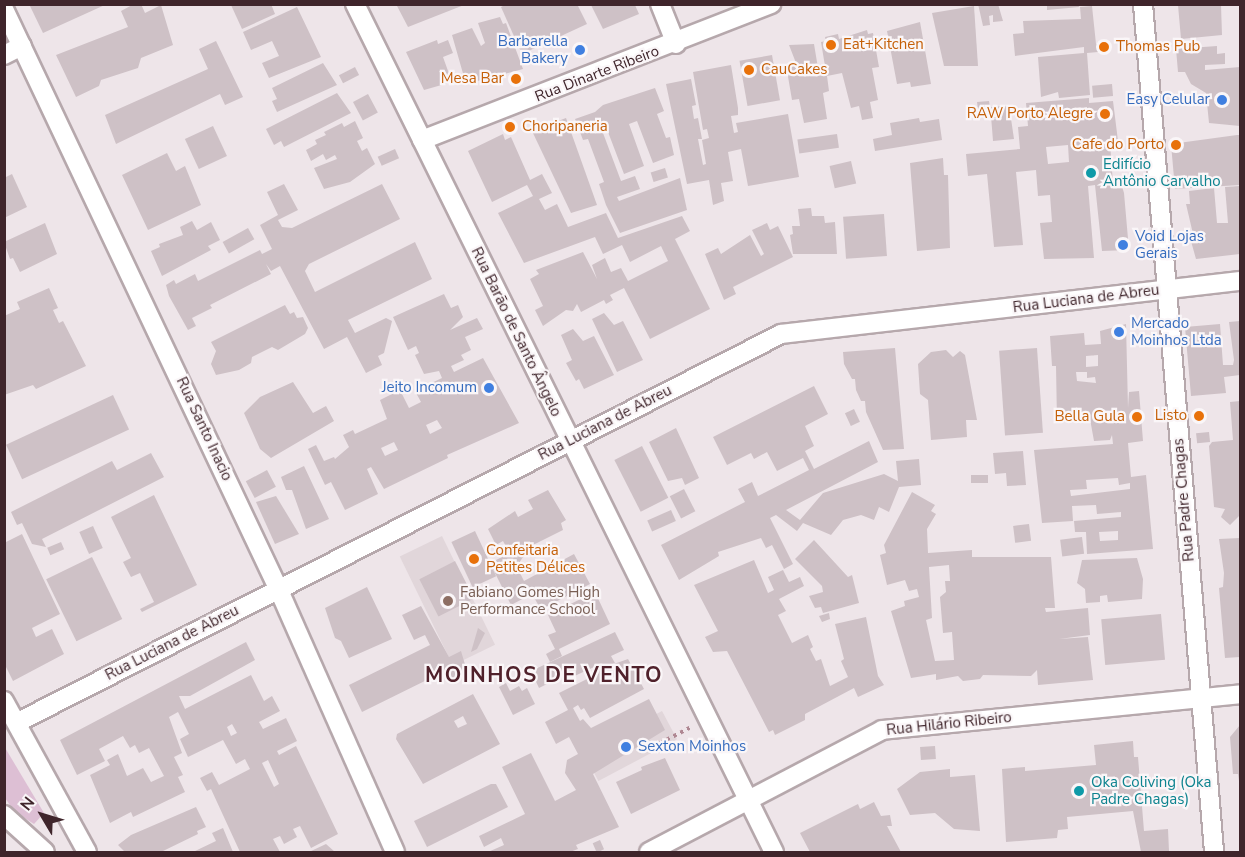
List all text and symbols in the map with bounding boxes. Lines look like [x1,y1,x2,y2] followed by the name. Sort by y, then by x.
[498,32,568,67] place label: Barbarella Bakery
[843,36,924,54] place label: Eat+Kitchen
[824,38,838,52] marker: Eat+Kitchen
[1116,38,1200,56] place label: Thomas Pub
[1097,40,1111,54] marker: Thomas Pub
[532,42,662,106] street label: Rua Dinarte Ribeiro
[573,43,587,57] marker: Barbarella Bakery
[761,61,828,79] place label: CauCakes
[742,63,756,77] marker: CauCakes
[441,70,504,88] place label: Mesa Bar
[509,72,523,86] marker: Mesa Bar
[1127,91,1210,109] place label: Easy Celular
[1215,93,1229,107] marker: Easy Celular
[967,105,1093,123] place label: RAW Porto Alegre
[1098,107,1112,121] marker: RAW Porto Alegre
[522,118,608,136] place label: Choripaneria
[503,120,517,134] marker: Choripaneria
[1072,136,1164,154] place label: Cafe do Porto
[1169,138,1183,152] marker: Cafe do Porto
[1103,155,1221,190] place label: Edifício Antônio Carvalho
[1084,166,1098,180] marker: Edifício Antônio Carvalho
[1135,227,1204,262] place label: Void Lojas Gerais
[1116,238,1130,252] marker: Void Lojas Gerais
[467,244,565,420] street label: Rua Barão de Santo Ângelo
[1012,281,1160,317] street label: Rua Luciana de Abreu
[1131,314,1222,349] place label: Mercado Moinhos Ltda
[1112,325,1126,339] marker: Mercado Moinhos Ltda
[172,374,236,484] street label: Rua Santo Inacio
[382,379,477,397] place label: Jeito Incomum
[482,381,496,395] marker: Jeito Incomum
[535,382,675,464] street label: Rua Luciana de Abreu
[1155,407,1187,425] place label: Listo
[1055,408,1125,426] place label: Bella Gula
[1192,409,1206,423] marker: Listo
[1130,410,1144,424] marker: Bella Gula
[1170,438,1198,562] street label: Rua Padre Chagas
[486,541,585,576] place label: Confeitaria Petites Délices
[467,552,481,566] marker: Confeitaria Petites Délices
[460,583,600,618] place label: Fabiano Gomes High Performance School
[441,594,455,608] marker: Fabiano Gomes High Performance School
[102,602,242,684] street label: Rua Luciana de Abreu
[425,662,663,688] district label: MOINHOS DE VENTO
[885,708,1013,740] street label: Rua Hilário Ribeiro
[638,738,746,756] place label: Sexton Moinhos
[619,740,633,754] marker: Sexton Moinhos
[1091,773,1211,808] place label: Oka Coliving (Oka Padre Chagas)
[1072,784,1086,798] marker: Oka Coliving (Oka Padre Chagas)
[12,785,72,845] north arrow
[15,792,40,815] text: N

